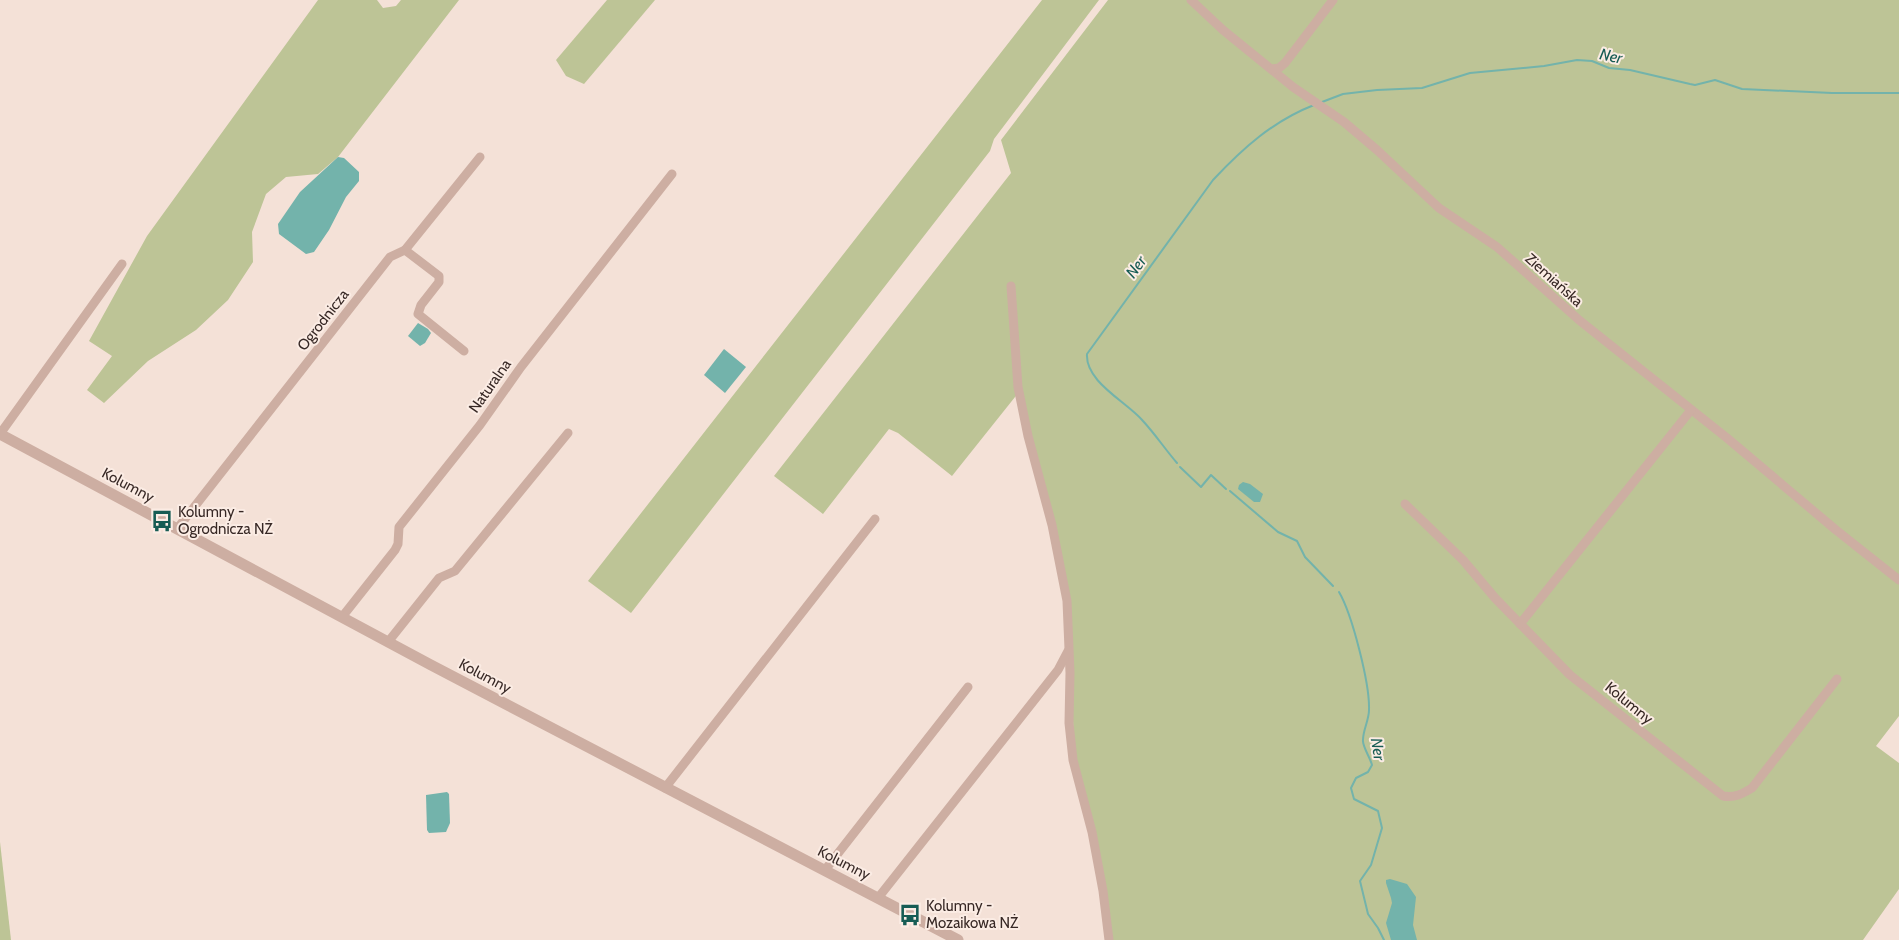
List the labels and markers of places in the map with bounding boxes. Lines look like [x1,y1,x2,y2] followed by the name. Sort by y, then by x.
[178,503,274,538] place label: Kolumny - Ogrodnicza NŻ
[149,508,175,534] bus stop icon: Kolumny - Ogrodnicza NŻ
[926,897,1019,932] place label: Kolumny - Mozaikowa NŻ
[897,902,923,928] bus stop icon: Kolumny - Mozaikowa NŻ

